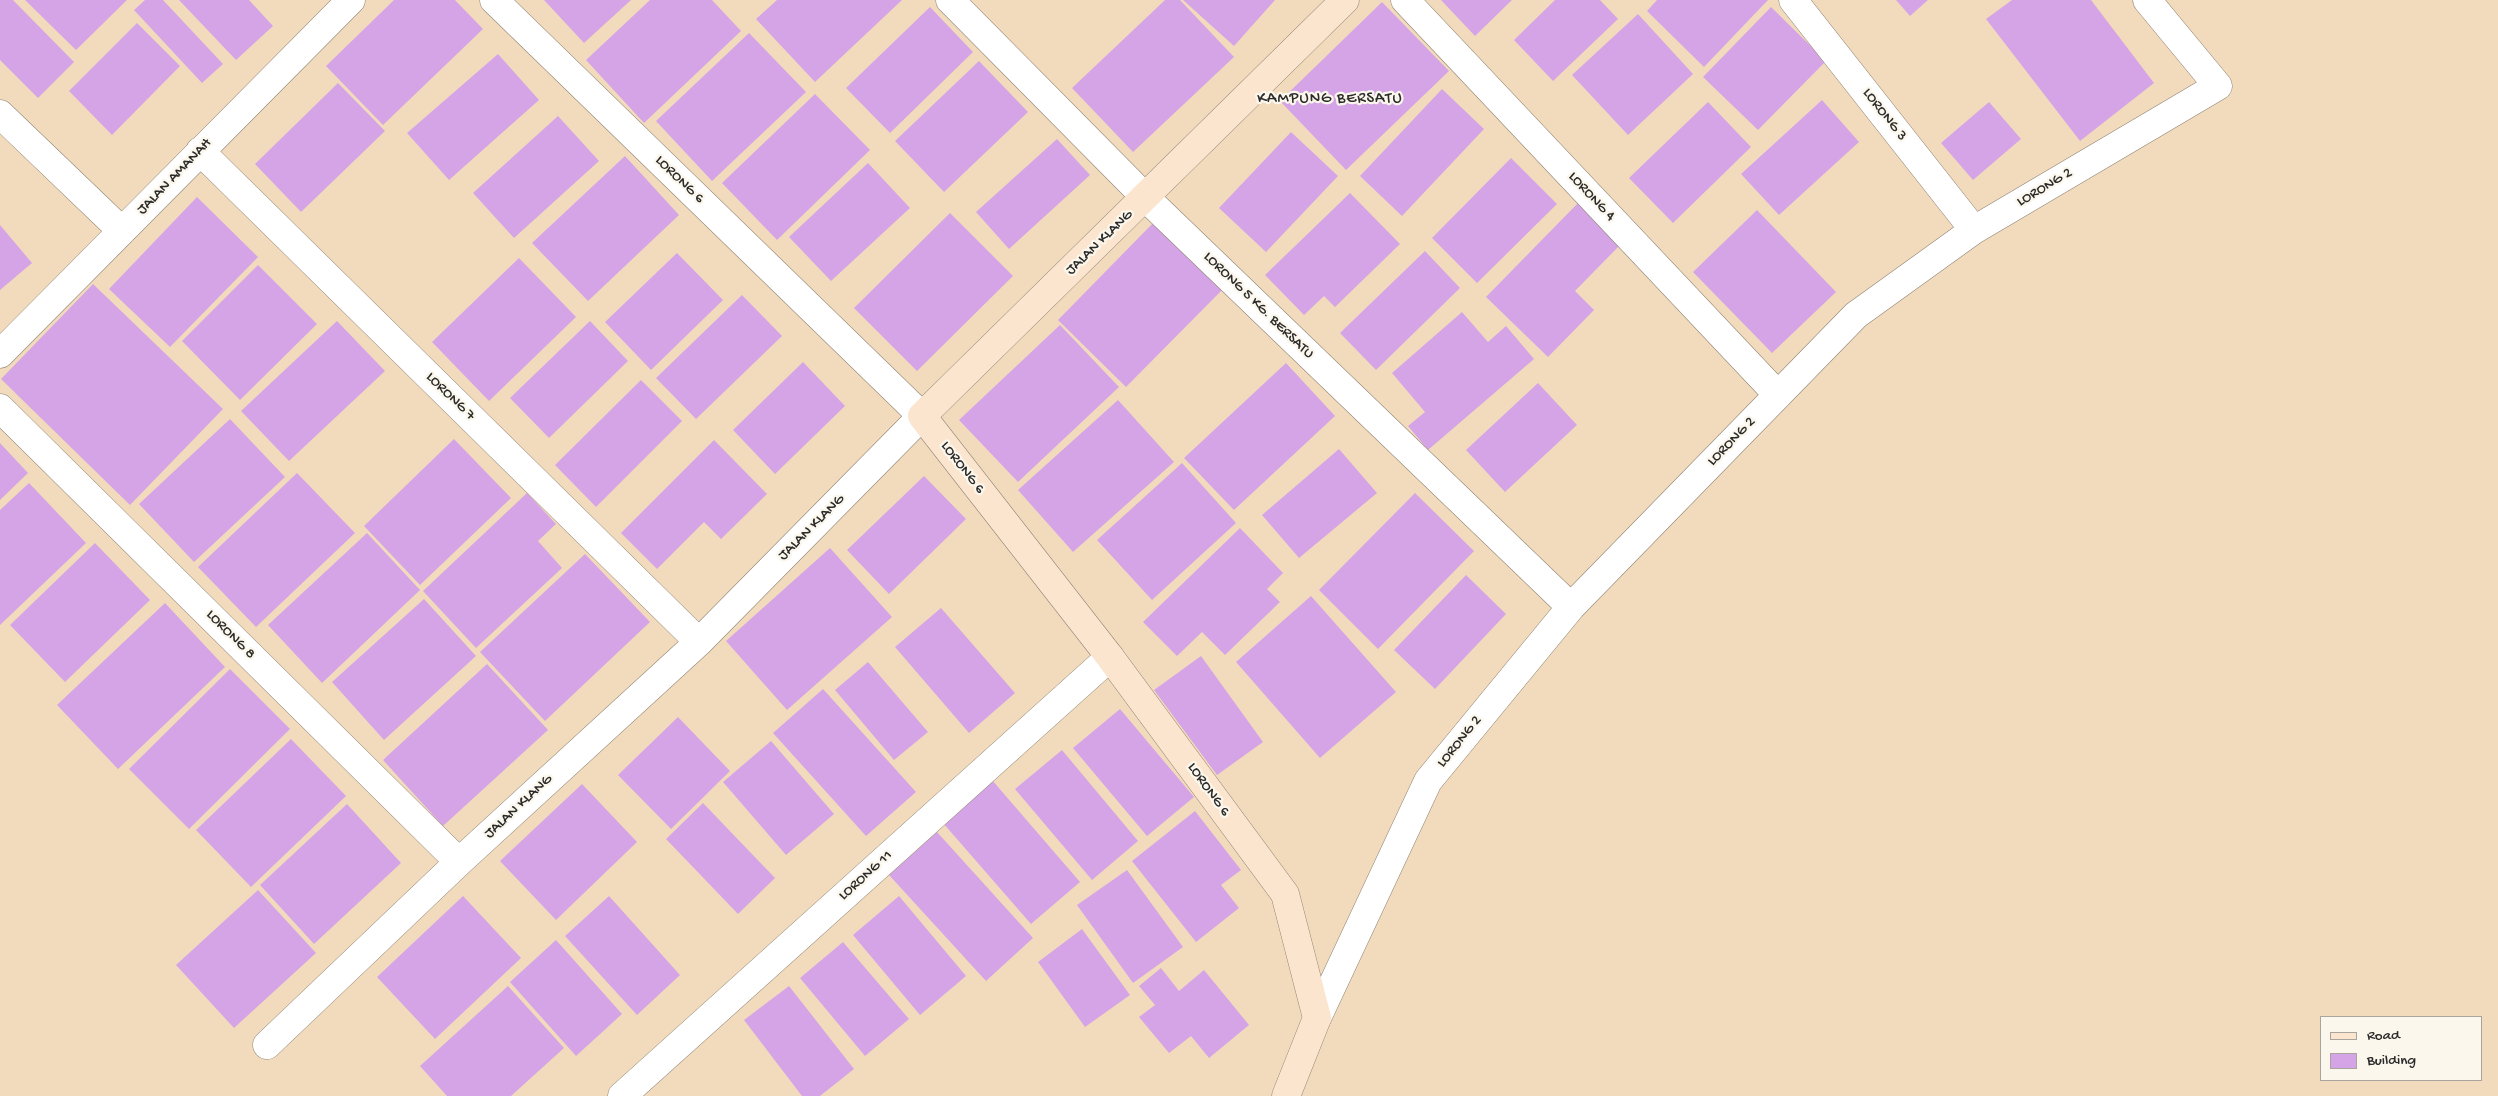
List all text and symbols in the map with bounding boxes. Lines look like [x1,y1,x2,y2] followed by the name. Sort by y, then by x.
[1858,85,1910,145] street label: LORONG 3
[1255,90,1405,110] district label: KAMPUNG BERSATU
[134,135,216,219] street label: JALAN AMANAH
[651,152,707,208] street label: LORONG 6
[2014,164,2076,212] street label: LORONG 2
[1564,168,1618,226] street label: LORONG 4
[1063,207,1137,279] street label: JALAN KLANG
[1199,249,1317,363] street label: LORONG 5 KG. BERSATU
[421,369,479,425] street label: LORONG 7
[1704,414,1760,470] street label: LORONG 2
[936,438,988,498] street label: LORONG 6
[775,491,849,565] street label: JALAN KLANG
[202,607,258,663] street label: LORONG 8
[1434,712,1486,772] street label: LORONG 2
[1183,760,1233,820] street label: LORONG 6
[481,771,557,843] street label: JALAN KLANG
[835,847,897,905] street label: LORONG 11
[2320,1016,2483,1081] legend
[2367,1027,2400,1045] text: Road
[2367,1052,2416,1070] text: Building

